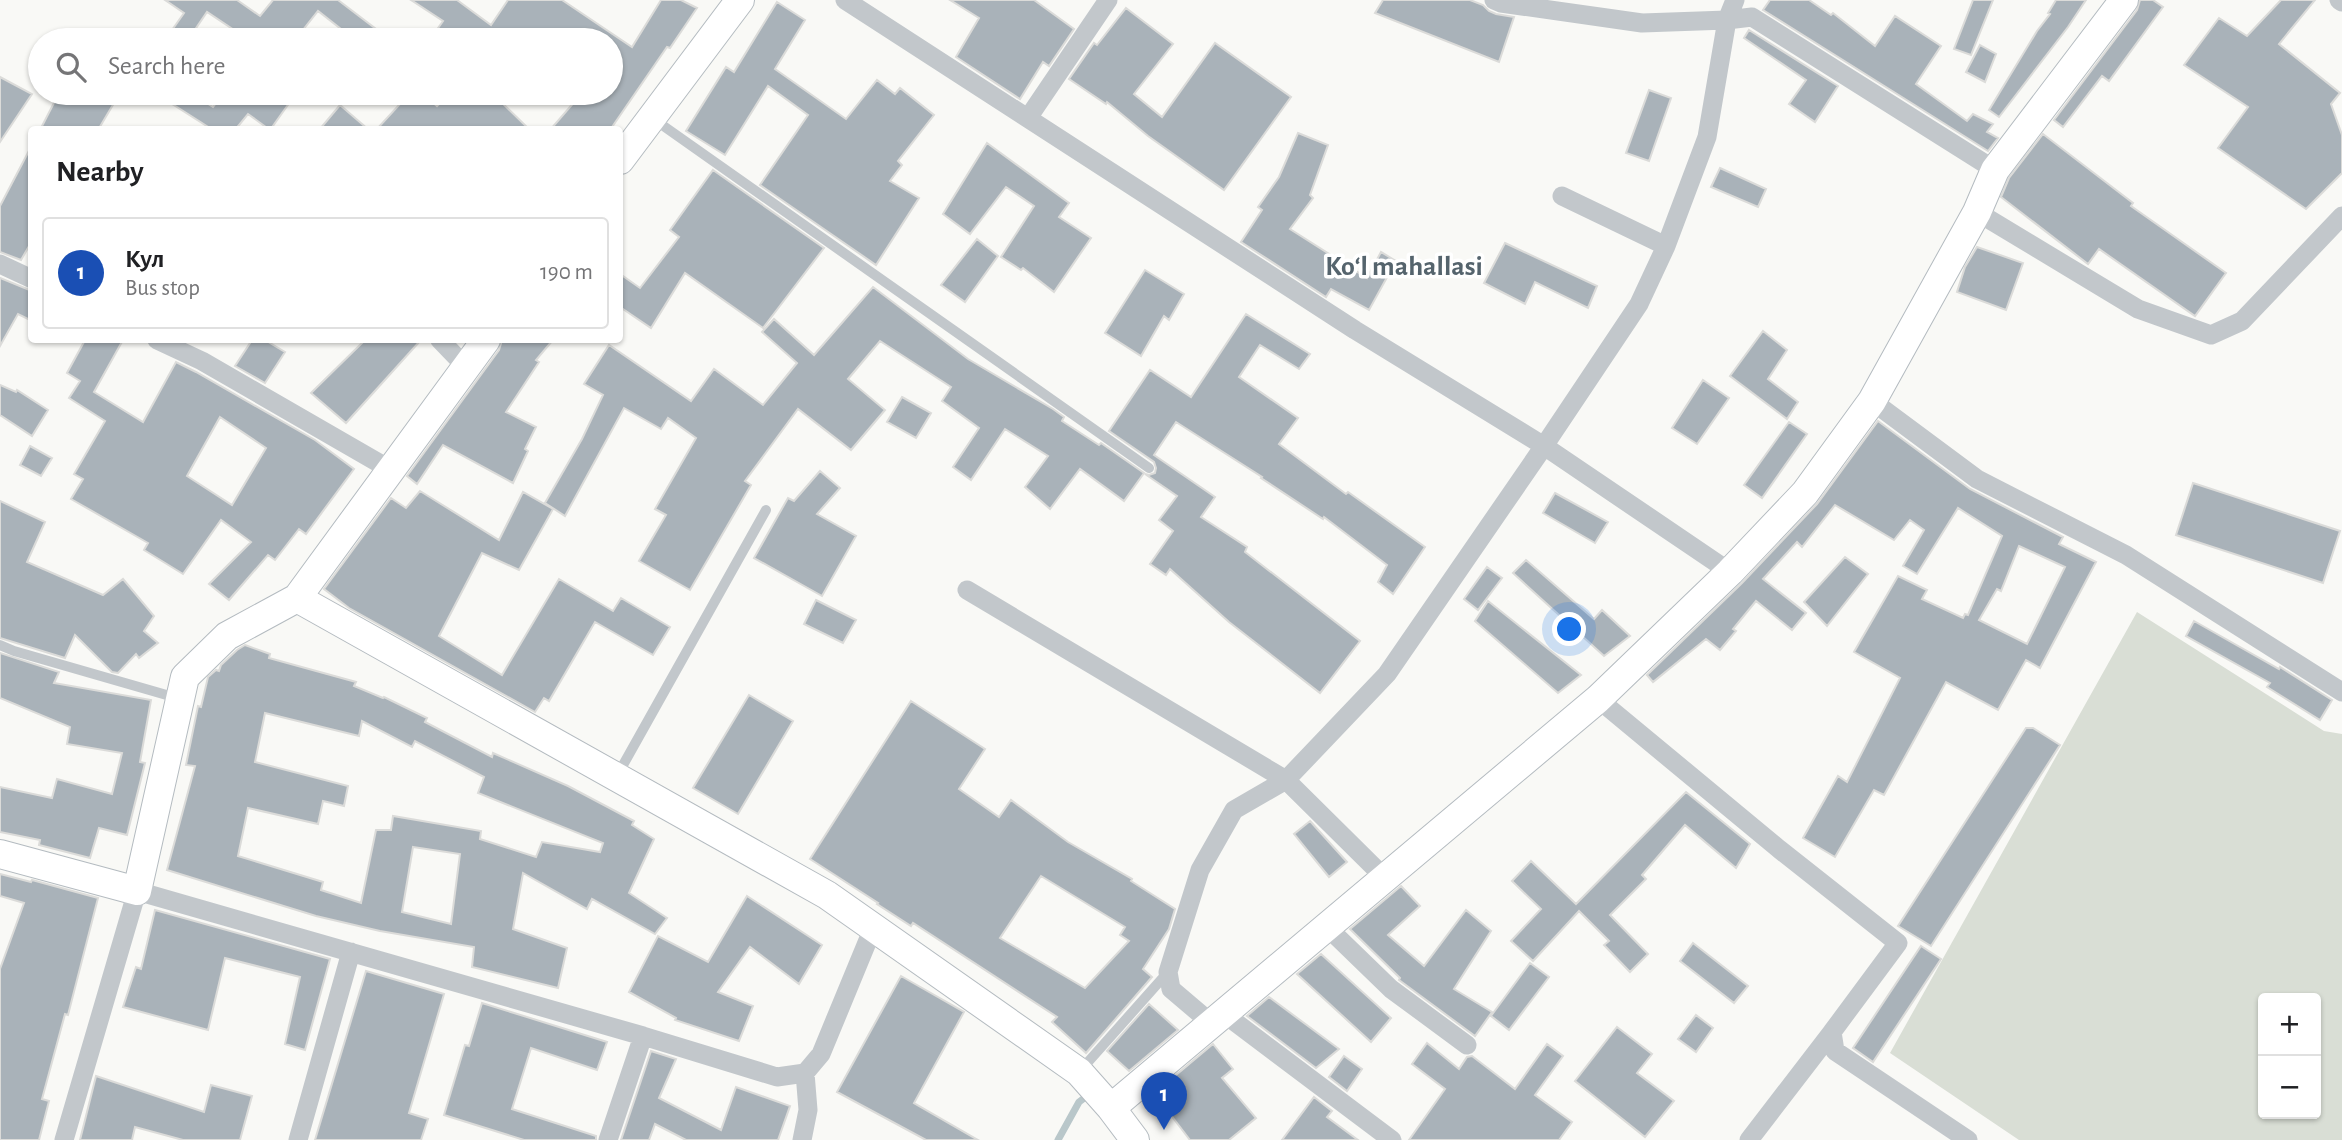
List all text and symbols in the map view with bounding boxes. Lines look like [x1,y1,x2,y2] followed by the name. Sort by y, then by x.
[28,28,623,105] search box
[52,48,90,86] icon: search
[108,53,226,79] text: Search here
[56,157,144,187] text: Nearby
[125,246,164,272] text: Кул
[1325,253,1483,281] district label: Koʻl mahallasi
[77,261,85,284] text: 1
[540,261,593,284] text: 190 m
[125,277,200,300] text: Bus stop
[1552,612,1586,646] your location
[2258,993,2321,1119] map controls
[2258,993,2321,1056] button: +
[2258,1056,2321,1119] button: −
[1141,1072,1187,1130] pin: 1

